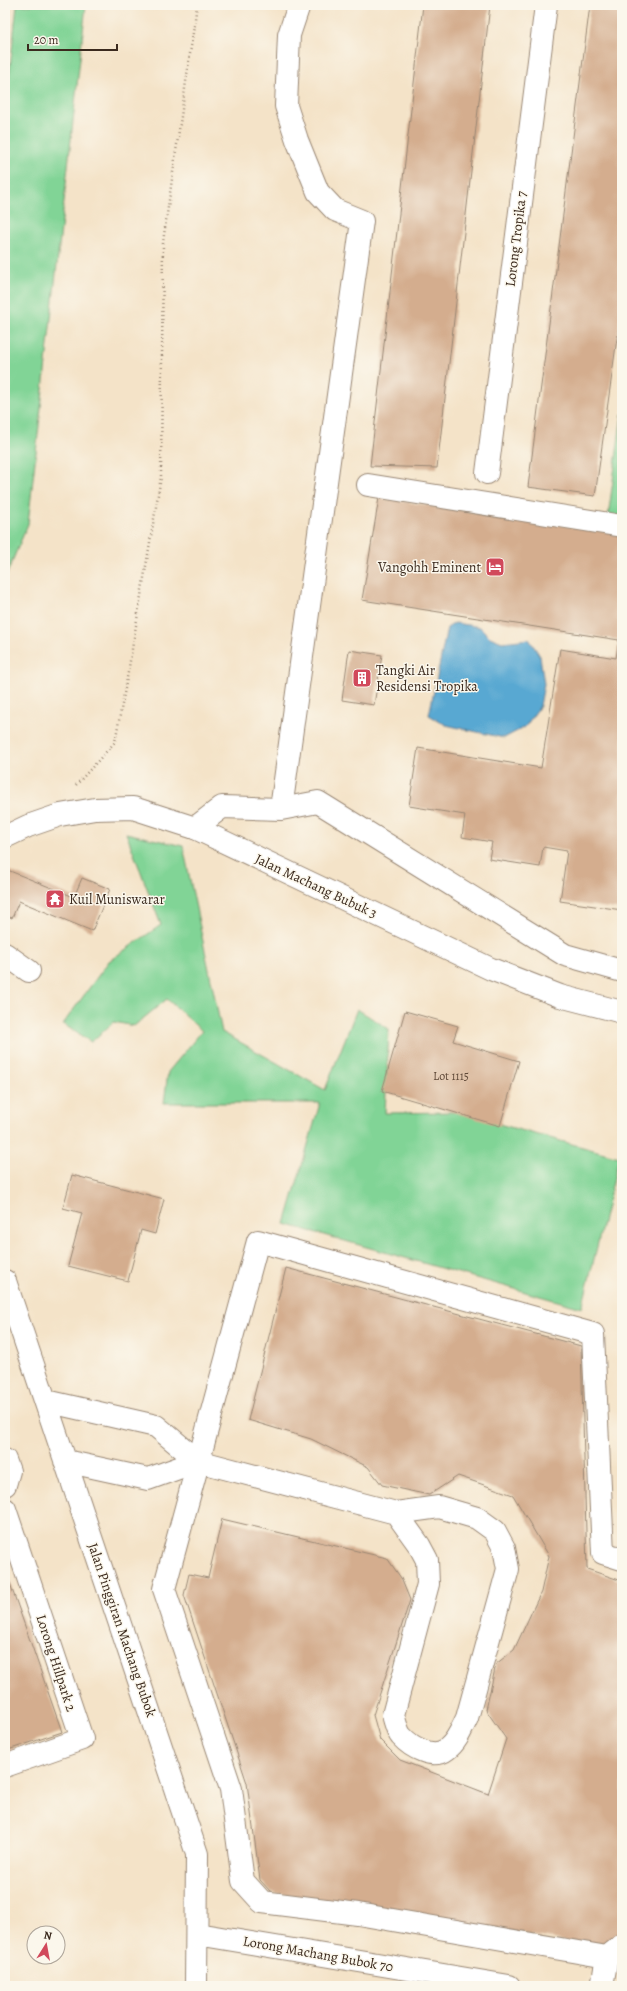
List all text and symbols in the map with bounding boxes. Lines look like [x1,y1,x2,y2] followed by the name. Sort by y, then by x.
[28,26,117,52] scale bar
[34,32,58,48] text: 20 m
[501,190,531,288] street label: Lorong Tropika 7
[484,556,506,578] hotel icon: Vangohh Eminent
[377,558,481,577] place label: Vangohh Eminent
[376,661,478,696] place label: Tangki Air Residensi Tropika
[351,667,373,689] building icon: Tangki Air Residensi Tropika
[252,849,380,923] street label: Jalan Machang Bubuk 3
[44,888,66,910] temple icon: Kuil Muniswarar
[69,890,166,909] place label: Kuil Muniswarar
[433,1068,469,1084] house number: Lot 1115
[83,1540,161,1720] street label: Jalan Pinggiran Machang Bubok
[31,1612,81,1714] street label: Lorong Hillpark 2
[26,1925,66,1965] north arrow
[42,1928,53,1944] text: N
[241,1931,395,1977] street label: Lorong Machang Bubok 70

